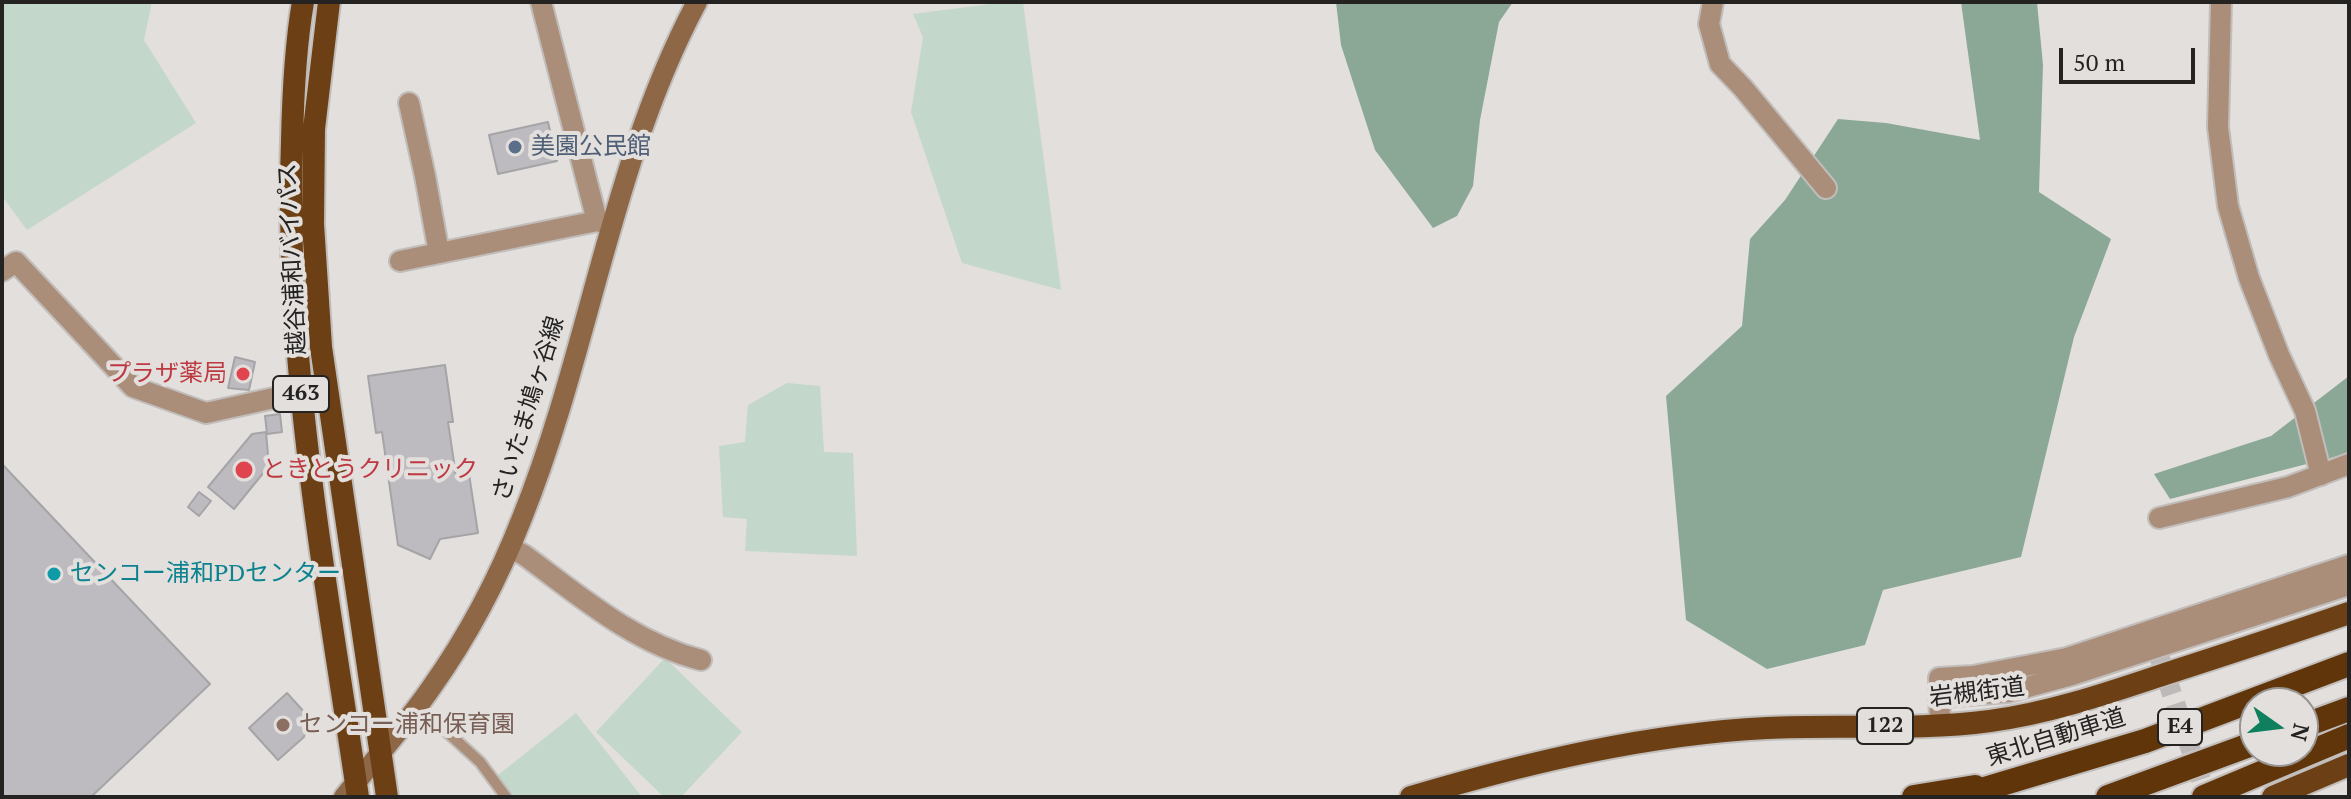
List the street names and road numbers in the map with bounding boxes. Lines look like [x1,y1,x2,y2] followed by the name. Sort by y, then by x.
[274,162,312,356] street label: 越谷浦和バイパス
[487,313,571,505] street label: さいたま鳩ヶ谷線
[273,376,329,412] road number: 463
[1928,673,2026,713] street label: 岩槻街道
[1983,703,2129,773] street label: 東北自動車道
[1857,708,1913,744] road number: 122
[2158,709,2202,745] road number: E4

